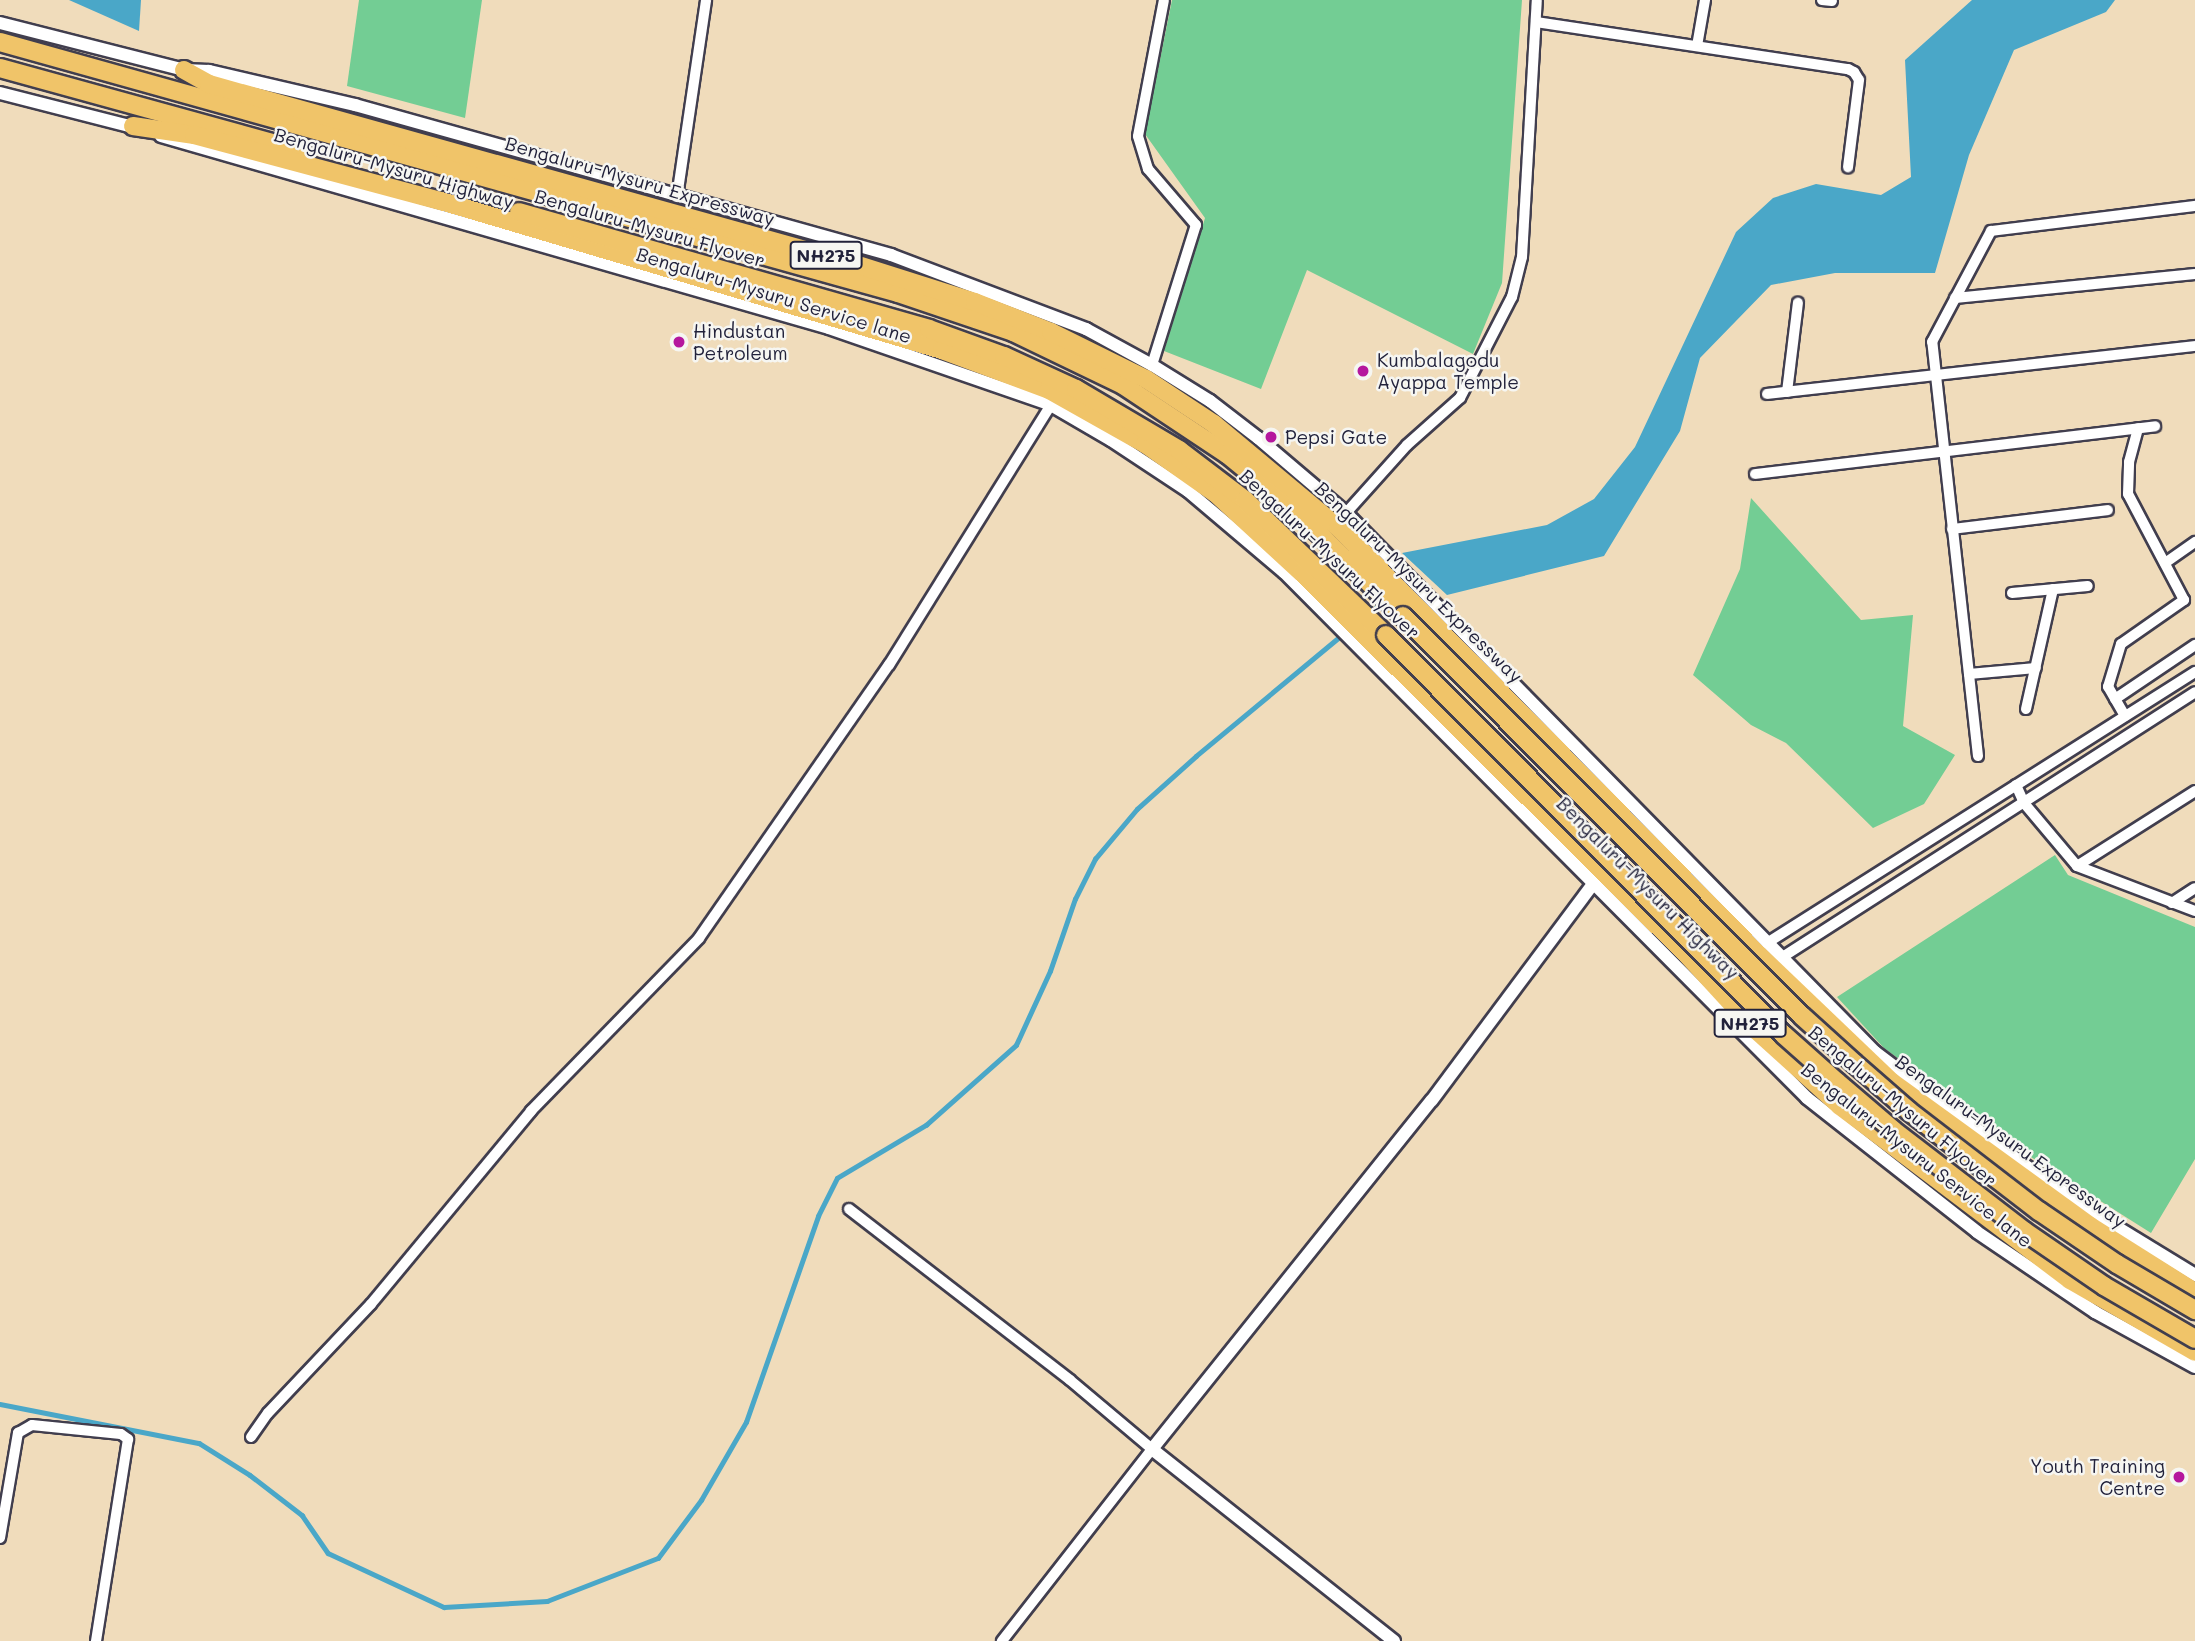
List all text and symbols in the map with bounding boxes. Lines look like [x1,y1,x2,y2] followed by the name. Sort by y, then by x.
[271,123,517,213] street label: Bengaluru-Mysuru Highway
[503,132,777,230] street label: Bengaluru-Mysuru Expressway
[532,184,768,272] street label: Bengaluru-Mysuru Flyover
[789,241,863,270] road number: NH275
[634,242,914,348] street label: Bengaluru-Mysuru Service lane
[693,320,788,364] place label: Hindustan Petroleum
[671,334,687,350] marker: Hindustan Petroleum
[1377,349,1519,393] place label: Kumbalagodu Ayappa Temple
[1355,363,1371,379] marker: Kumbalagodu Ayappa Temple
[1285,426,1387,448] place label: Pepsi Gate
[1263,429,1279,445] marker: Pepsi Gate
[1235,464,1425,644] street label: Bengaluru-Mysuru Flyover
[1311,477,1527,687] street label: Bengaluru-Mysuru Expressway
[1552,792,1744,984] street label: Bengaluru-Mysuru Highway
[1713,1008,1787,1038] road number: NH275
[1804,1021,2002,1191] street label: Bengaluru-Mysuru Flyover
[1891,1050,2131,1232] street label: Bengaluru-Mysuru Expressway
[1797,1058,2037,1252] street label: Bengaluru-Mysuru Service lane
[2030,1455,2165,1499] place label: Youth Training Centre
[2171,1469,2187,1485] marker: Youth Training Centre

